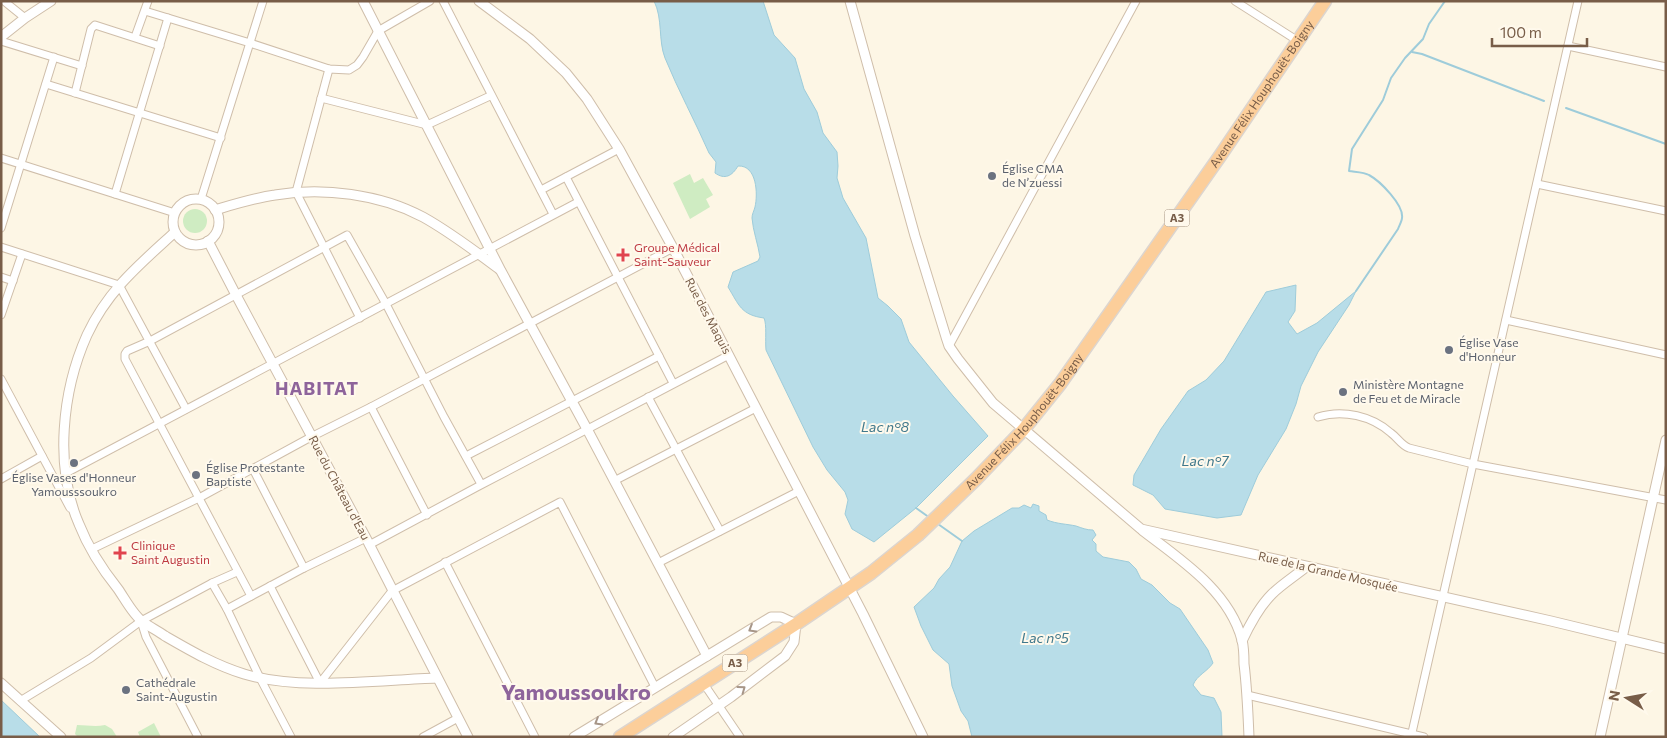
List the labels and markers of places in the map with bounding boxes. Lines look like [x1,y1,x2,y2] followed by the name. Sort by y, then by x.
[1002,161,1064,189] place label: Église CMA de N’zuessi
[986,170,998,182] marker: Église CMA de N’zuessi
[634,240,720,268] place label: Groupe Médical Saint-Sauveur
[616,248,630,262] marker: Groupe Médical Saint-Sauveur
[1459,335,1519,363] place label: Église Vase d'Honneur
[1443,344,1455,356] marker: Église Vase d'Honneur
[1353,377,1464,405] place label: Ministère Montagne de Feu et de Miracle
[1337,386,1349,398] marker: Ministère Montagne de Feu et de Miracle
[68,457,80,469] marker: Église Vases d'Honneur Yamousssoukro
[206,460,305,488] place label: Église Protestante Baptiste
[190,469,202,481] marker: Église Protestante Baptiste
[12,470,136,498] place label: Église Vases d'Honneur Yamousssoukro
[131,538,210,566] place label: Clinique Saint Augustin
[113,546,127,560] marker: Clinique Saint Augustin
[136,675,217,703] place label: Cathédrale Saint-Augustin
[120,684,132,696] marker: Cathédrale Saint-Augustin

